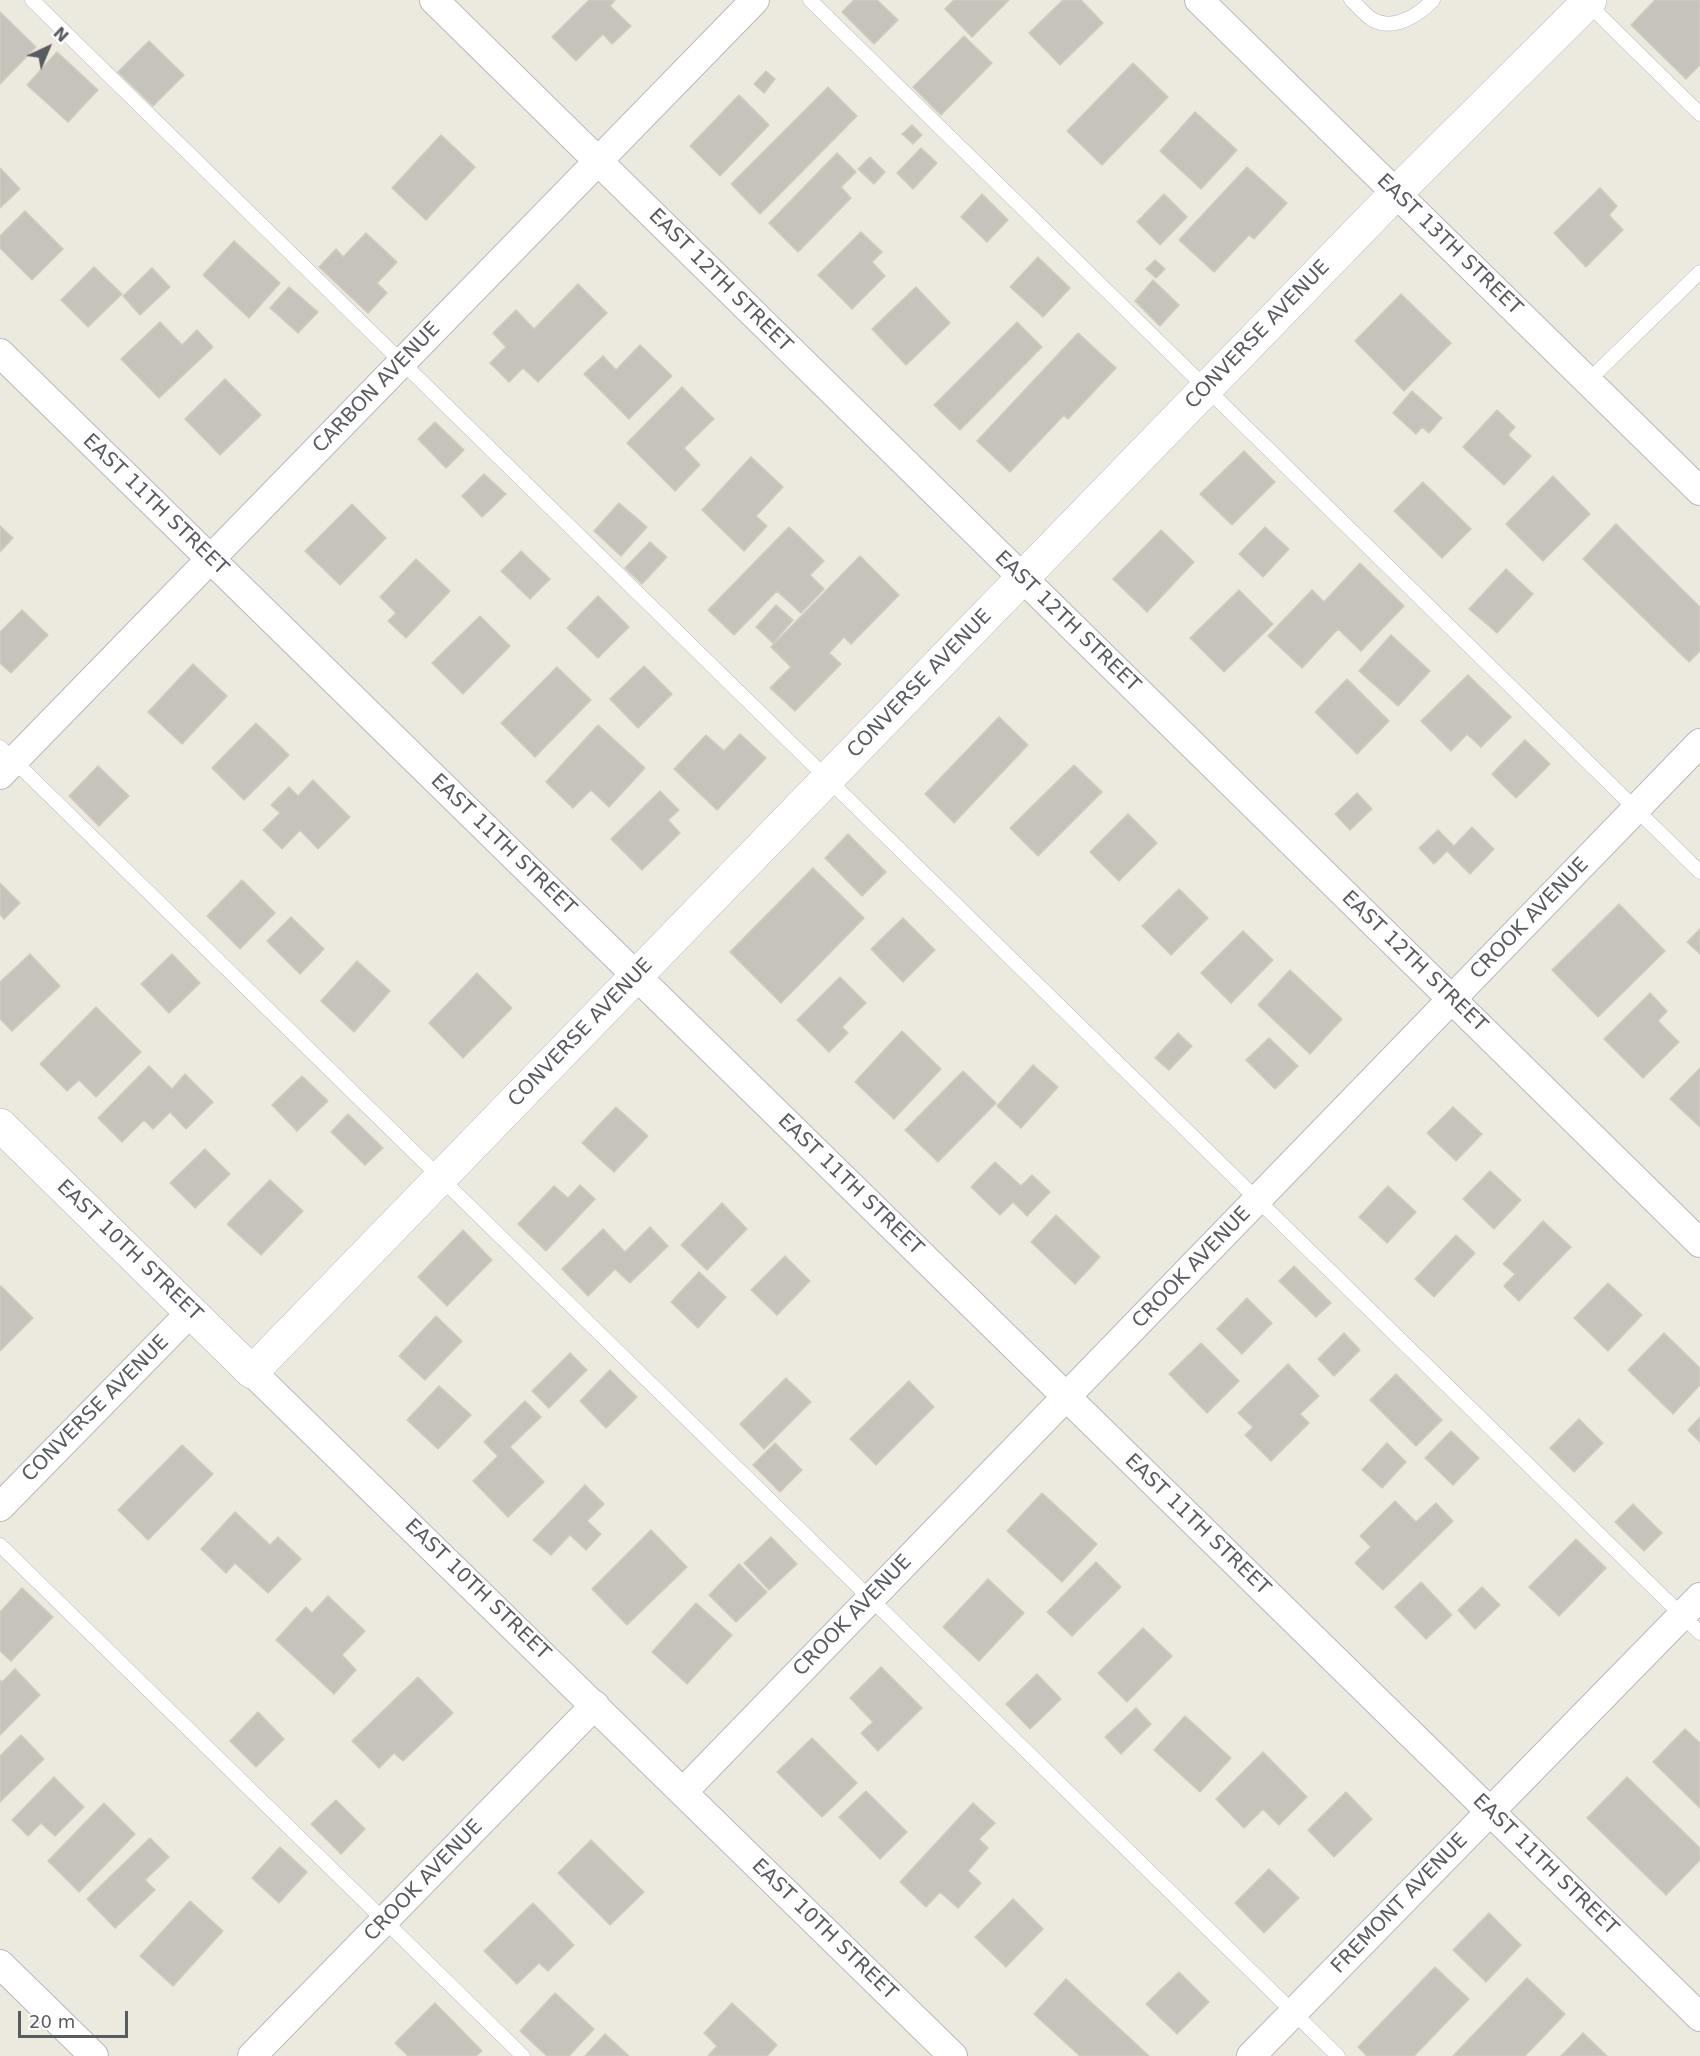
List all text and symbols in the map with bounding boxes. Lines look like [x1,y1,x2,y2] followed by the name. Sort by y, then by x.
[18,18,78,78] north arrow
[49,23,72,46] text: N
[1371,169,1527,321] street label: EAST 13TH STREET
[643,204,797,358] street label: EAST 12TH STREET
[1181,256,1335,414] street label: CONVERSE AVENUE
[308,317,446,459] street label: CARBON AVENUE
[77,429,233,581] street label: EAST 11TH STREET
[989,546,1145,698] street label: EAST 12TH STREET
[843,605,997,763] street label: CONVERSE AVENUE
[425,769,581,921] street label: EAST 11TH STREET
[1466,853,1594,985] street label: CROOK AVENUE
[1336,886,1492,1038] street label: EAST 12TH STREET
[504,954,658,1112] street label: CONVERSE AVENUE
[772,1109,928,1261] street label: EAST 11TH STREET
[51,1175,207,1327] street label: EAST 10TH STREET
[1128,1202,1256,1334] street label: CROOK AVENUE
[18,1331,174,1487] street label: CONVERSE AVENUE
[1119,1449,1275,1601] street label: EAST 11TH STREET
[399,1514,555,1666] street label: EAST 10TH STREET
[789,1550,917,1682] street label: CROOK AVENUE
[1467,1789,1623,1941] street label: EAST 11TH STREET
[360,1815,488,1947] street label: CROOK AVENUE
[1327,1829,1473,1979] street label: FREMONT AVENUE
[746,1854,902,2006] street label: EAST 10TH STREET
[21,1999,130,2037] scale bar
[29,2011,75,2032] text: 20 m

